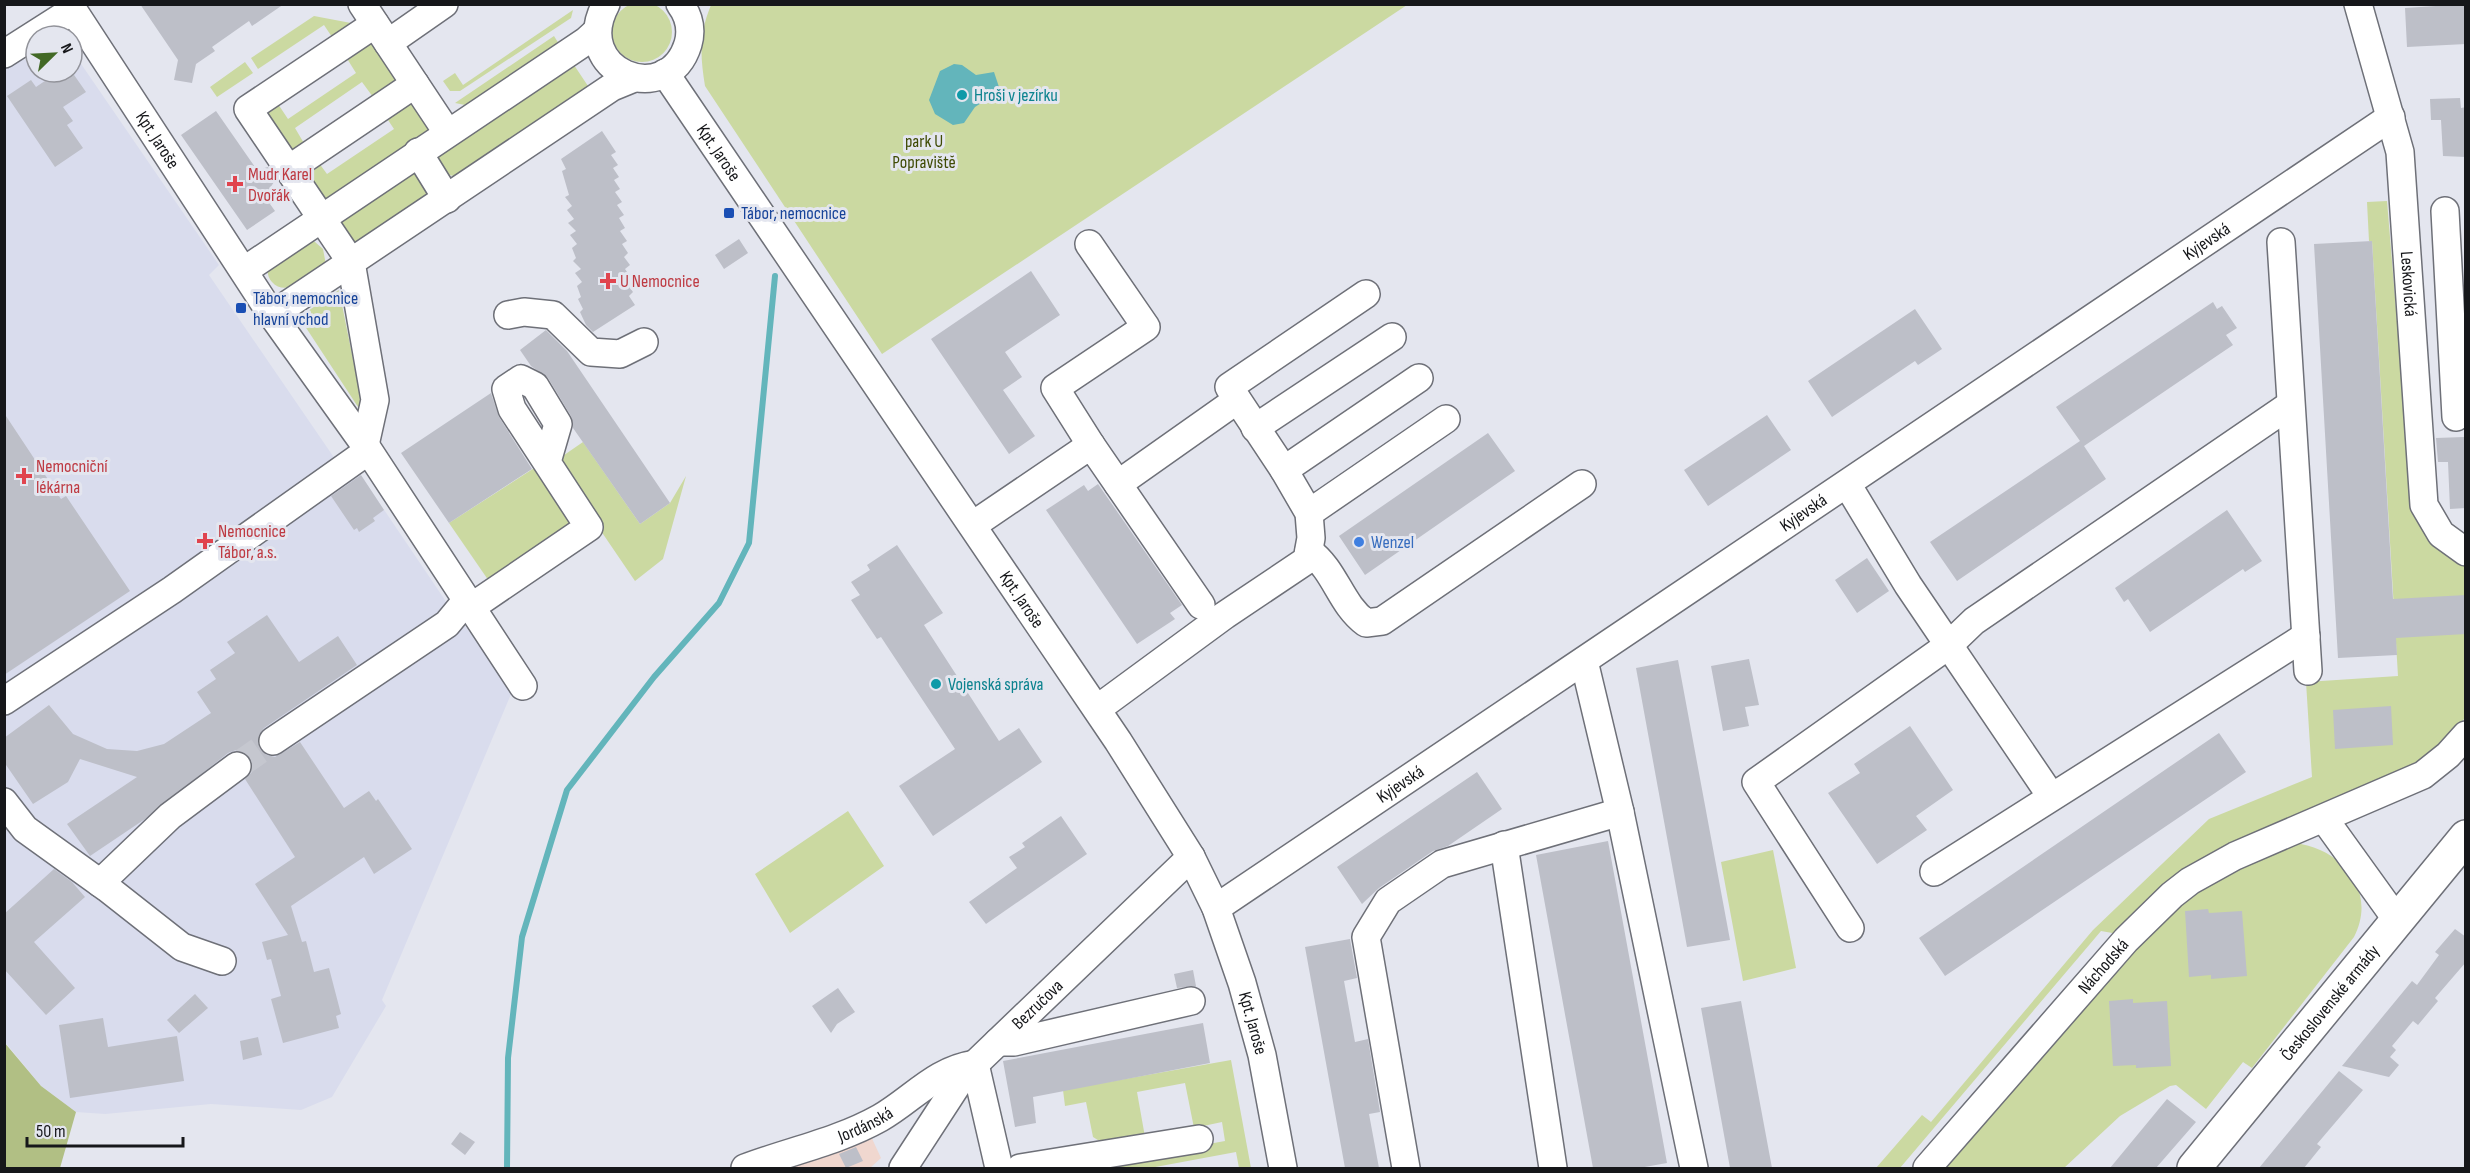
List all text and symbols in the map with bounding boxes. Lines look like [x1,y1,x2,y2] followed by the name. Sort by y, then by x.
[24,24,84,84] north arrow
[56,41,77,56] text: N
[974,85,1058,106] place label: Hroši v jezírku
[955,88,969,102] marker: Hroši v jezírku
[131,108,184,173] street label: Kpt. Jaroše
[692,120,745,185] street label: Kpt. Jaroše
[892,131,956,173] park label: park U Popraviště
[248,164,312,206] place label: Mudr Karel Dvořák
[226,175,244,193] marker: Mudr Karel Dvořák
[741,203,846,224] place label: Tábor, nemocnice
[722,206,736,220] marker: Tábor, nemocnice
[2179,218,2234,265] street label: Kyjevská
[2396,251,2421,317] street label: Leskovická
[620,271,700,292] place label: U Nemocnice
[601,274,615,288] marker: U Nemocnice
[253,288,358,330] place label: Tábor, nemocnice hlavní vchod
[234,301,248,315] marker: Tábor, nemocnice hlavní vchod
[36,456,108,498] place label: Nemocniční lékárna
[17,469,31,483] marker: Nemocniční lékárna
[1776,490,1831,536] street label: Kyjevská
[218,521,286,563] place label: Nemocnice Tábor, a.s.
[196,532,214,550] marker: Nemocnice Tábor, a.s.
[1371,532,1414,553] place label: Wenzel
[1352,535,1366,549] marker: Wenzel
[995,567,1048,632] street label: Kpt. Jaroše
[948,674,1044,695] place label: Vojenská správa
[929,677,943,691] marker: Vojenská správa
[1373,761,1428,808] street label: Kyjevská
[2074,934,2133,998] street label: Náchodská
[2277,941,2384,1065] street label: Československé armády
[1008,975,1068,1034] street label: Bezručova
[1234,990,1271,1057] street label: Kpt. Jaroše
[834,1103,897,1147] street label: Jordánská
[27,1110,183,1148] scale bar
[36,1121,66,1142] text: 50 m

